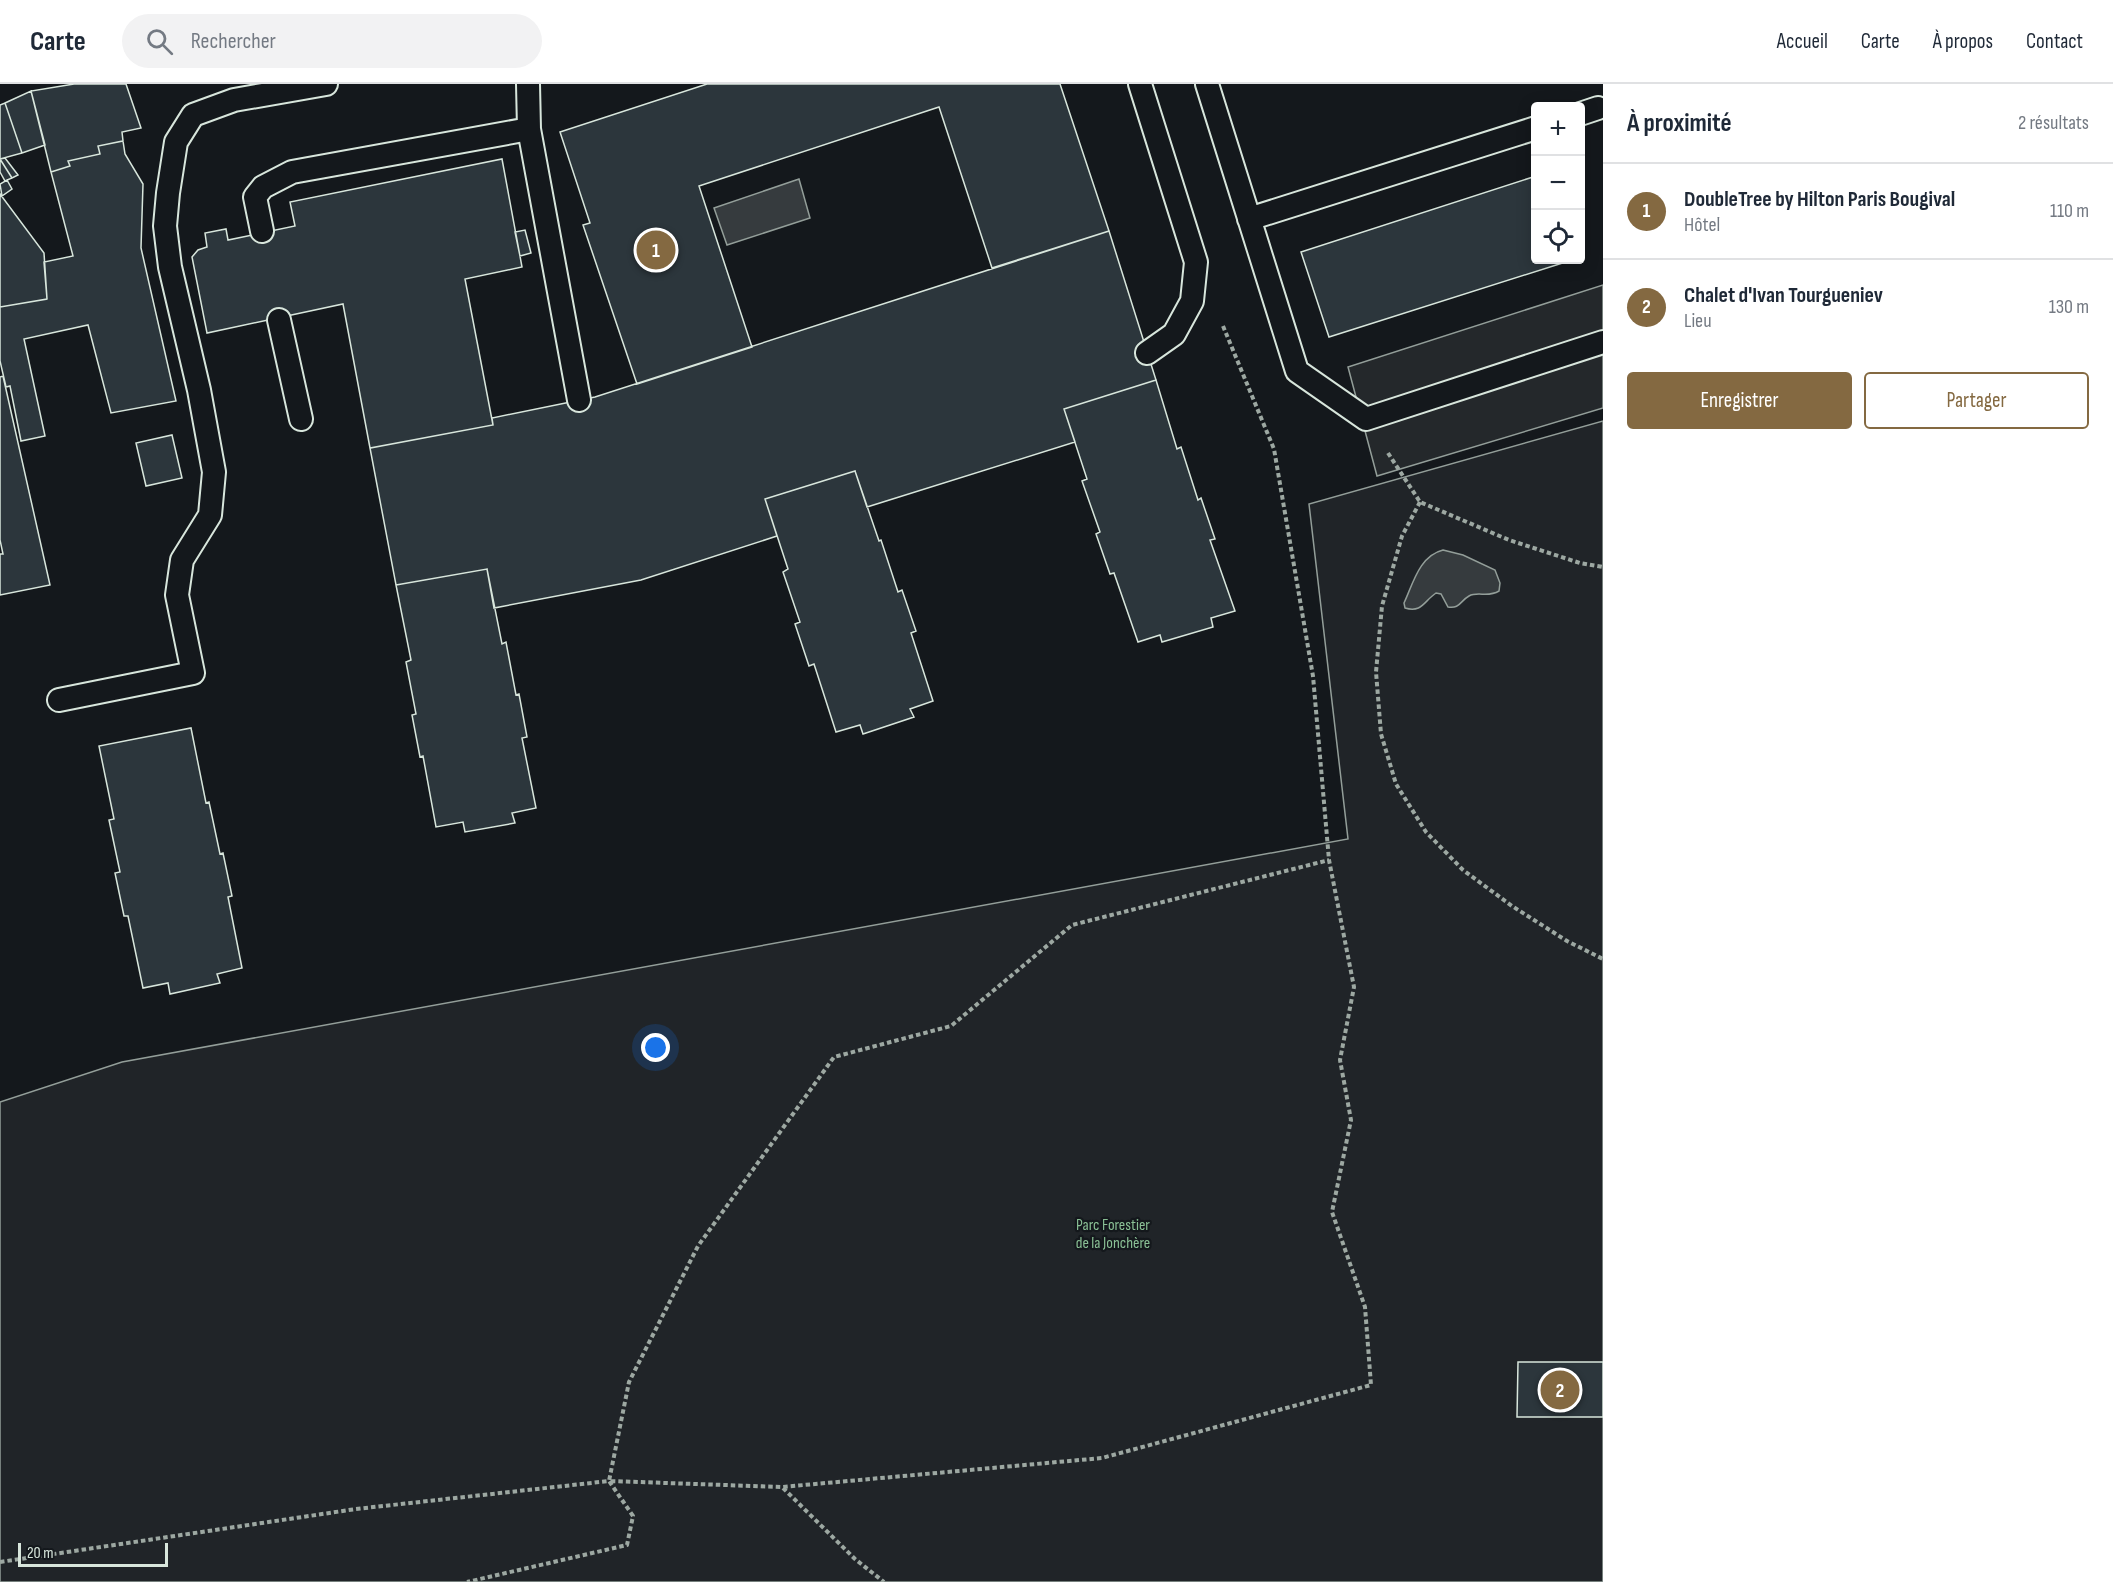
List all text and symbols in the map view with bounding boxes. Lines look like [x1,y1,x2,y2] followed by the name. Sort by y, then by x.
[122,14,542,68] search box
[30,25,86,58] text: Carte
[143,25,176,58] icon: search
[191,28,276,55] text: Rechercher
[1777,29,1828,54] text: Accueil
[1861,29,1900,54] text: Carte
[1933,29,1993,54] text: À propos
[2026,29,2083,54] text: Contact
[1531,102,1585,264] map controls
[1531,102,1585,156] button: +
[1627,108,1732,139] text: À proximité
[2018,111,2089,135] text: 2 résultats
[1531,156,1585,210] button: −
[1684,186,1955,213] text: DoubleTree by Hilton Paris Bougival
[1643,199,1650,223] text: 1
[2050,199,2089,223] text: 110 m
[1531,210,1585,264] button: locate
[1684,213,1720,237] text: Hôtel
[636,228,676,272] pin: 1
[1684,282,1883,309] text: Chalet d'Ivan Tourgueniev
[1642,295,1651,319] text: 2
[2049,295,2089,319] text: 130 m
[1684,309,1712,333] text: Lieu
[1627,372,1852,429] button: Enregistrer
[1864,372,2089,429] button: Partager
[641,1033,670,1062] your location
[1076,1216,1150,1253] park label: Parc Forestier de la Jonchère
[1540,1368,1580,1412] pin: 2
[18,1540,168,1568] scale bar
[27,1544,54,1563] text: 20 m

